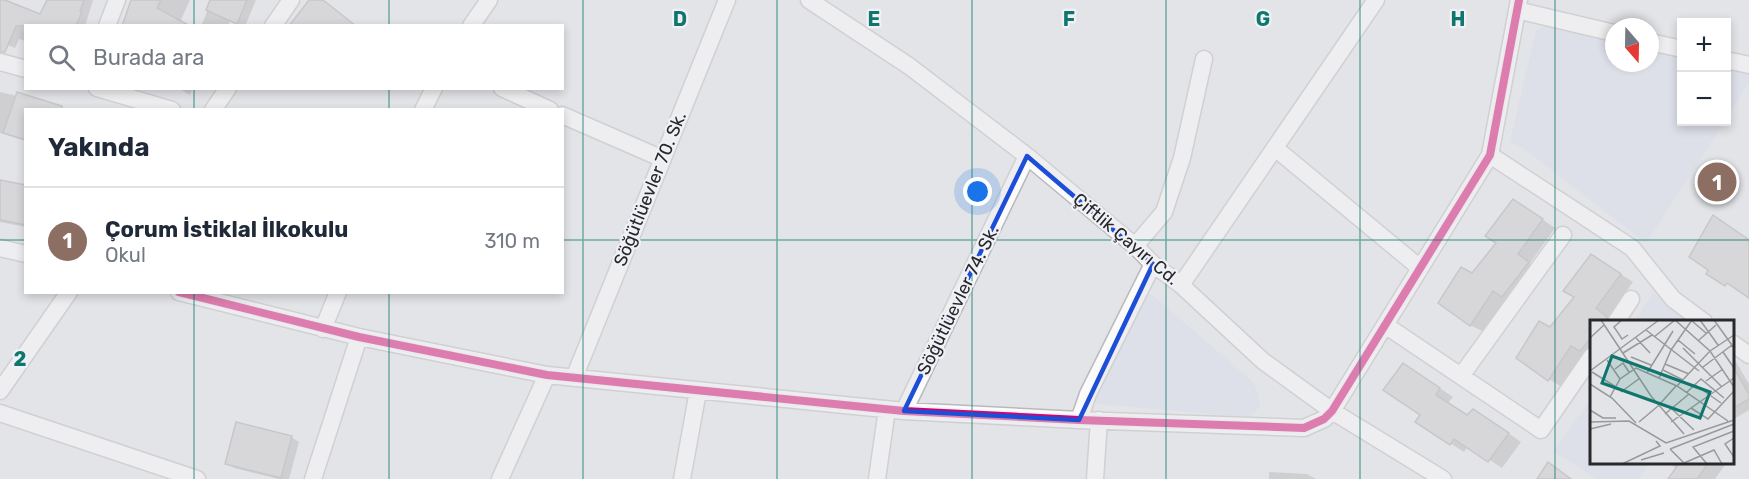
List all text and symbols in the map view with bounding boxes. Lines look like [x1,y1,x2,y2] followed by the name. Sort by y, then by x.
[673,7,687,31] text: D
[868,7,880,31] text: E
[1063,7,1075,31] text: F
[1256,7,1270,31] text: G
[1451,7,1465,31] text: H
[1605,18,1659,72] north arrow
[1677,18,1731,126] map controls
[1677,18,1731,72] button: +
[24,24,564,90] search box
[45,41,78,74] icon: search
[93,44,204,71] text: Burada ara
[1677,72,1731,126] button: −
[609,109,691,269] street label: Söğütlüevler 70. Sk.
[48,132,150,163] text: Yakında
[1698,160,1736,204] pin: 1
[963,177,992,206] your location
[1069,188,1183,290] street label: Çiftlik Çayırı Cd.
[105,216,348,243] text: Çorum İstiklal İlkokulu
[912,222,1004,378] street label: Söğütlüevler 74. Sk.
[63,229,72,253] text: 1
[484,229,540,253] text: 310 m
[105,243,146,267] text: Okul
[1590,320,1734,464] inset map
[14,347,27,371] text: 2

